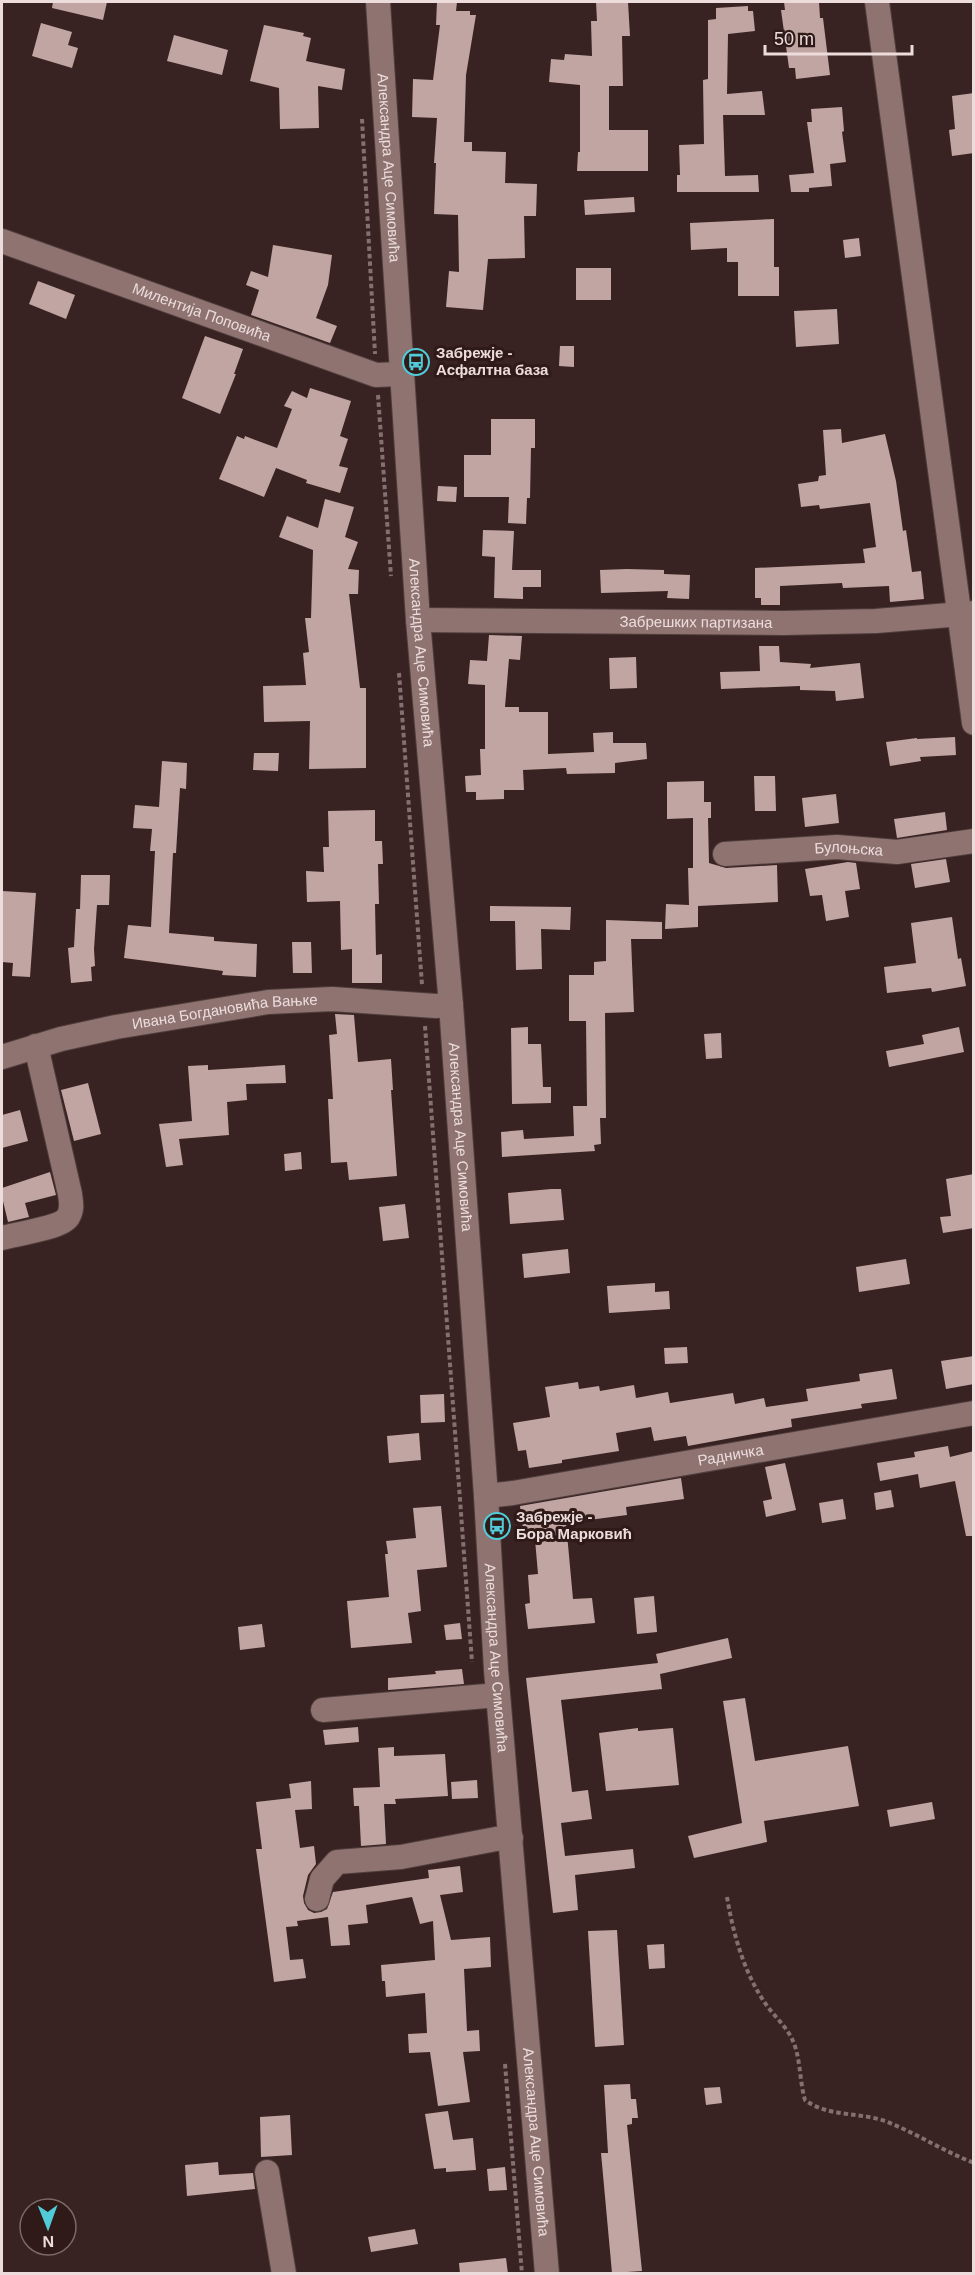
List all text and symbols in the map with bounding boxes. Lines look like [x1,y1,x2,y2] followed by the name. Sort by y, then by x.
[765,18,912,56] scale bar
[774,29,814,49] text: 50 m
[375,73,404,263] street label: Александра Аце Симовића
[130,279,274,345] street label: Милентија Поповића
[436,344,549,378] place label: Забрежје - Асфалтна база
[401,347,431,377] bus stop icon: Забрежје - Асфалтна база
[406,557,438,748] street label: Александра Аце Симовића
[619,613,773,631] street label: Забрешких партизана
[814,838,884,859] street label: Булоњска
[131,991,318,1032] street label: Ивана Богдановића Вањке
[446,1042,476,1233] street label: Александра Аце Симовића
[696,1441,765,1469] street label: Радничка
[516,1508,632,1542] place label: Забрежје - Бора Марковић
[482,1511,512,1541] bus stop icon: Забрежје - Бора Марковић
[482,1563,512,1754] street label: Александра Аце Симовића
[520,2047,553,2238] street label: Александра Аце Симовића
[18,2197,78,2257] north arrow
[42,2233,54,2250] text: N

